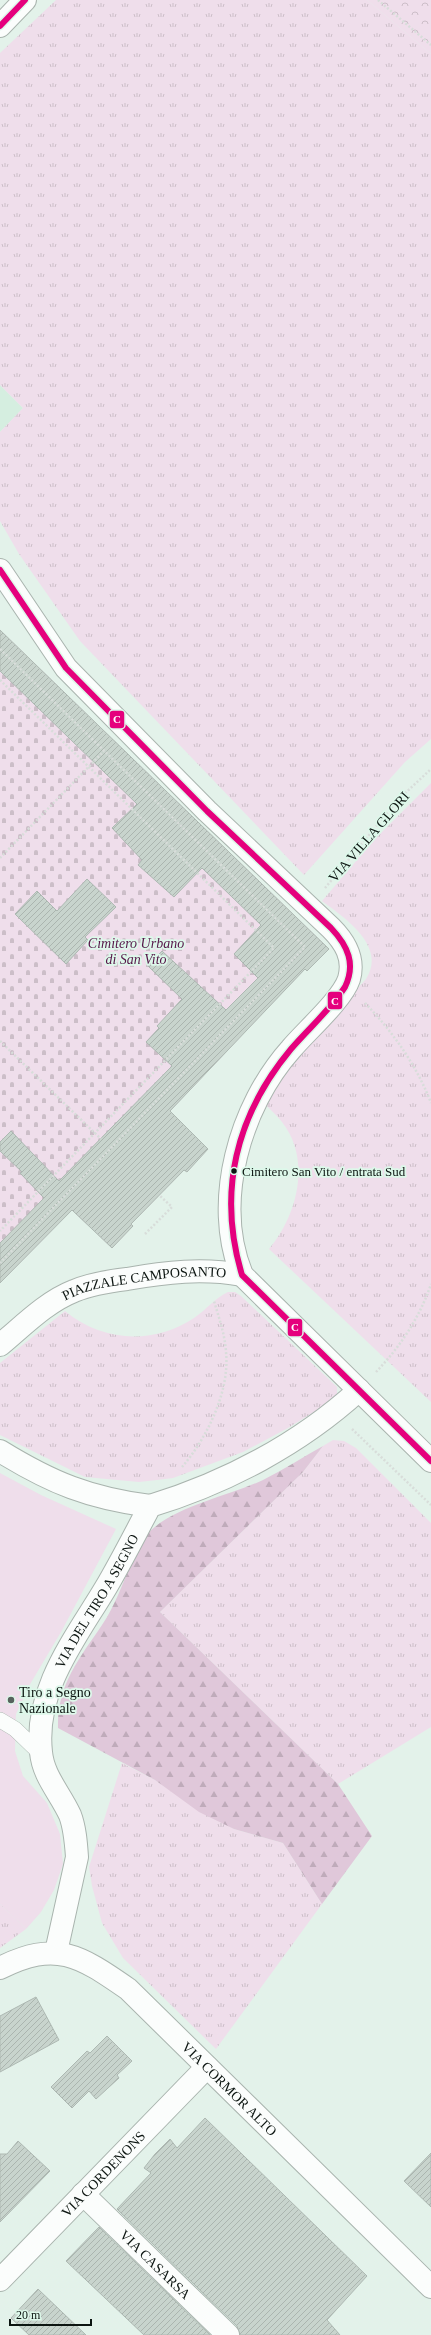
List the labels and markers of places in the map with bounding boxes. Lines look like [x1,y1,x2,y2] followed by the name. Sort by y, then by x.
[242,1164,406,1179] place label: Cimitero San Vito / entrata Sud
[229,1166,239,1176] marker: Cimitero San Vito / entrata Sud
[19,1685,91,1716] place label: Tiro a Segno Nazionale
[6,1695,16,1705] marker: Tiro a Segno Nazionale

